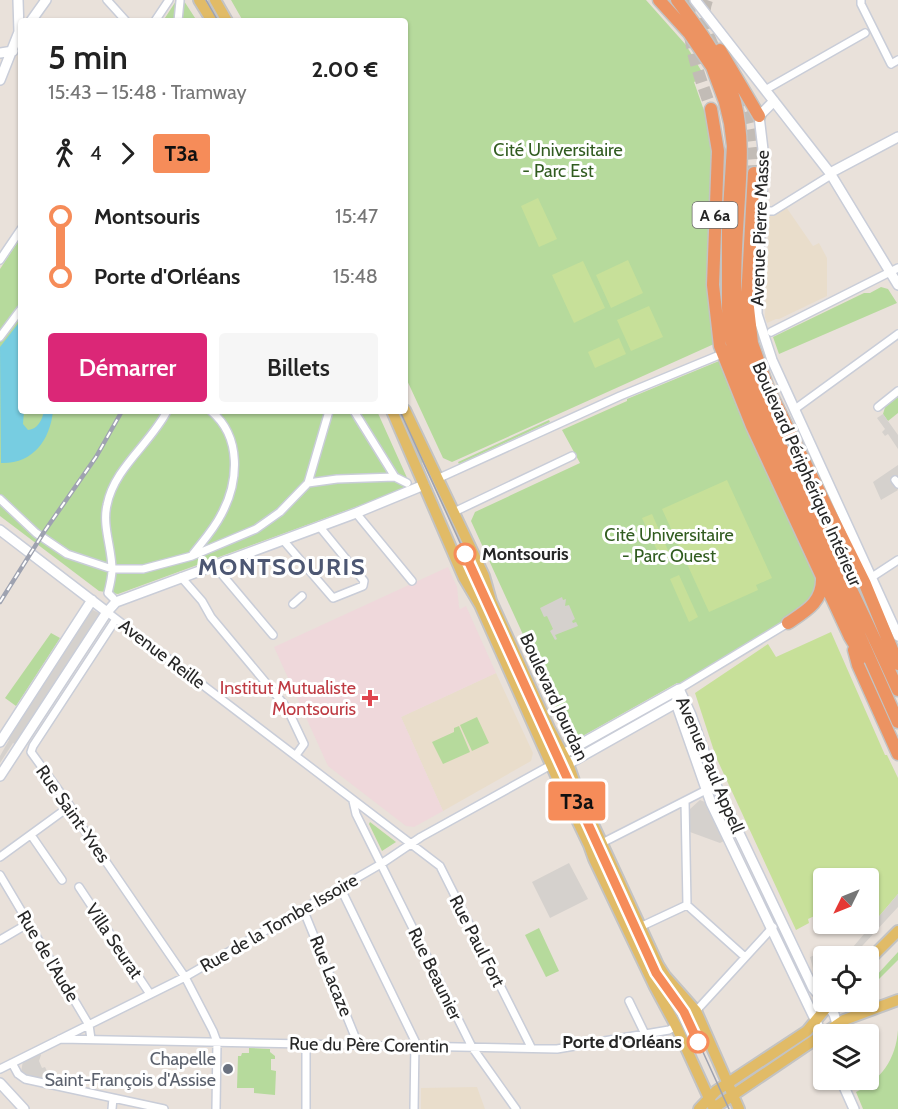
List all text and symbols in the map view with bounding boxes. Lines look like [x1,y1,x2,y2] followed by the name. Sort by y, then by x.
[48,37,128,77] text: 5 min
[312,56,378,83] text: 2.00 €
[48,80,246,104] text: 15:43 – 15:48 · Tramway
[48,137,81,170] icon: walk
[111,137,144,170] icon: forward
[493,139,623,182] park label: Cité Universitaire - Parc Est
[90,141,102,165] text: 4
[165,141,198,166] text: T3a
[746,150,774,306] street label: Avenue Pierre Masse
[692,202,738,228] road number: A 6a
[94,203,200,230] text: Montsouris
[335,204,378,228] text: 15:47
[94,263,240,290] text: Porte d'Orléans
[333,264,378,288] text: 15:48
[48,333,207,402] button: Démarrer
[219,333,378,402] button: Billets
[747,358,867,590] street label: Boulevard Périphérique Intérieur
[604,524,734,567] park label: Cité Universitaire - Parc Ouest
[454,543,476,565] marker: Montsouris
[482,543,569,565] place label: Montsouris
[198,552,366,581] district label: MONTSOURIS
[115,614,209,694] street label: Avenue Reille
[515,630,593,764] street label: Boulevard Jourdan
[220,677,356,720] place label: Institut Mutualiste Montsouris
[361,689,379,707] marker: Institut Mutualiste Montsouris
[671,693,749,837] street label: Avenue Paul Appell
[31,761,115,867] street label: Rue Saint-Yves
[542,782,612,820] line badge: T3a
[560,789,594,814] text: T3a
[813,868,879,934] north arrow
[813,868,879,1090] map controls
[196,869,362,977] street label: Rue de la Tombe Issoire
[444,891,510,991] street label: Rue Paul Fort
[81,899,147,983] street label: Villa Seurat
[12,906,84,1006] street label: Rue de l'Aude
[403,924,467,1024] street label: Rue Beaunier
[305,932,357,1020] street label: Rue Lacaze
[813,946,879,1012] button: locate
[813,1024,879,1090] button: layers
[562,1031,682,1053] place label: Porte d'Orléans
[687,1031,709,1053] marker: Porte d'Orléans
[289,1033,449,1057] street label: Rue du Père Corentin
[44,1048,216,1091] place label: Chapelle Saint-François d'Assise
[221,1062,235,1076] marker: Chapelle Saint-François d'Assise

